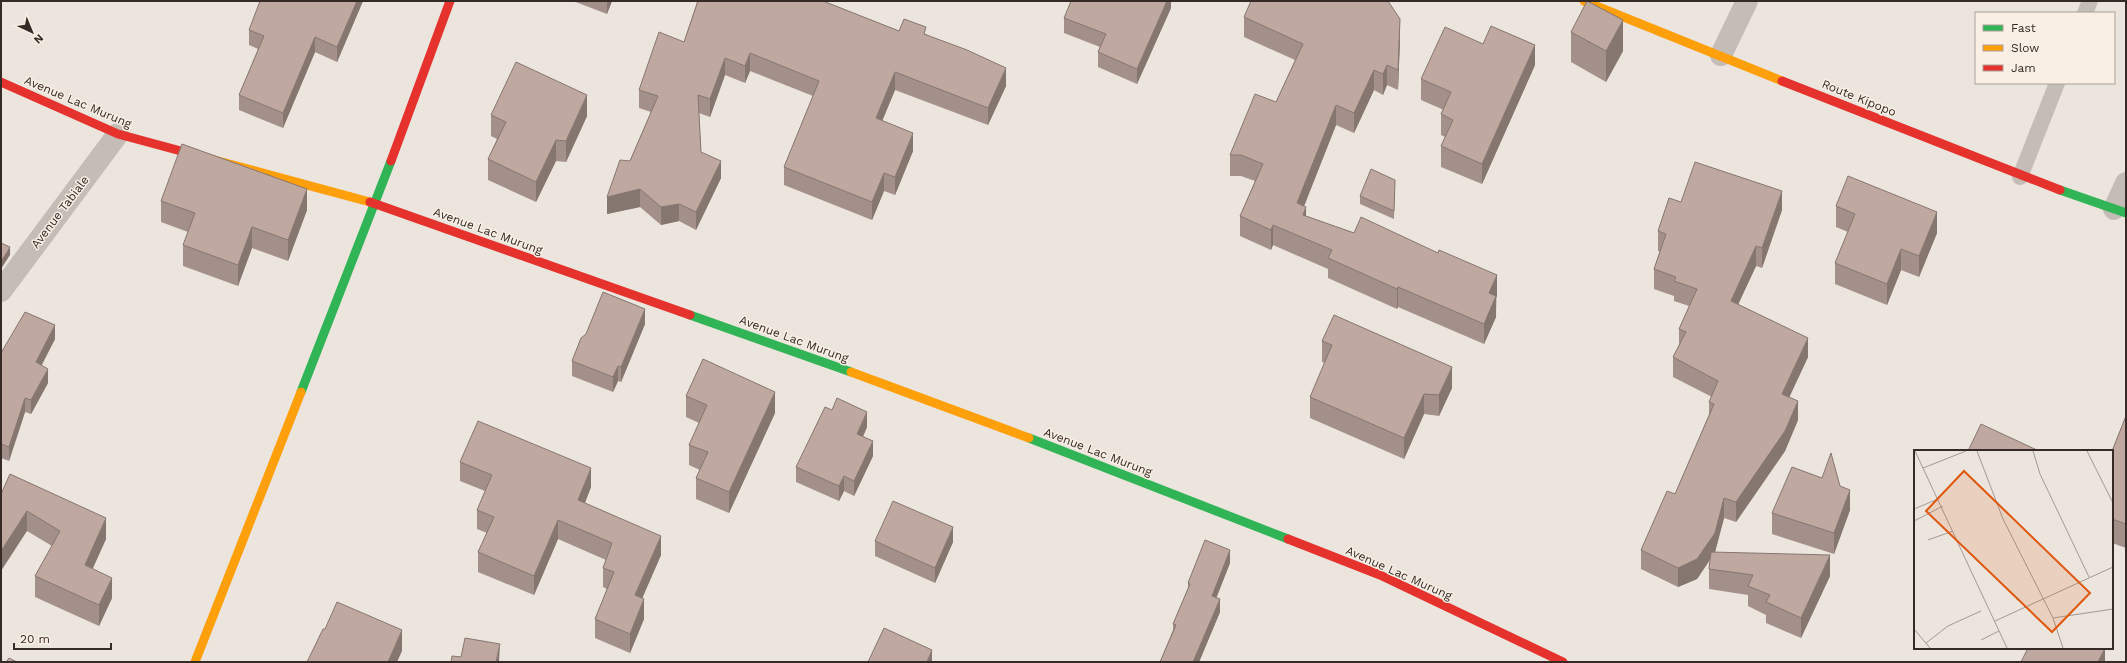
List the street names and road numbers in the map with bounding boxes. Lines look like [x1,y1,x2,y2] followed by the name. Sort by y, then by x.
[22,73,134,131] street label: Avenue Lac Murung
[1820,77,1898,119] street label: Route Kipopo
[28,173,92,251] street label: Avenue Tabiale
[432,205,545,257] street label: Avenue Lac Murung
[738,313,851,365] street label: Avenue Lac Murung
[1042,425,1155,479] street label: Avenue Lac Murung
[1344,543,1455,603] street label: Avenue Lac Murung

